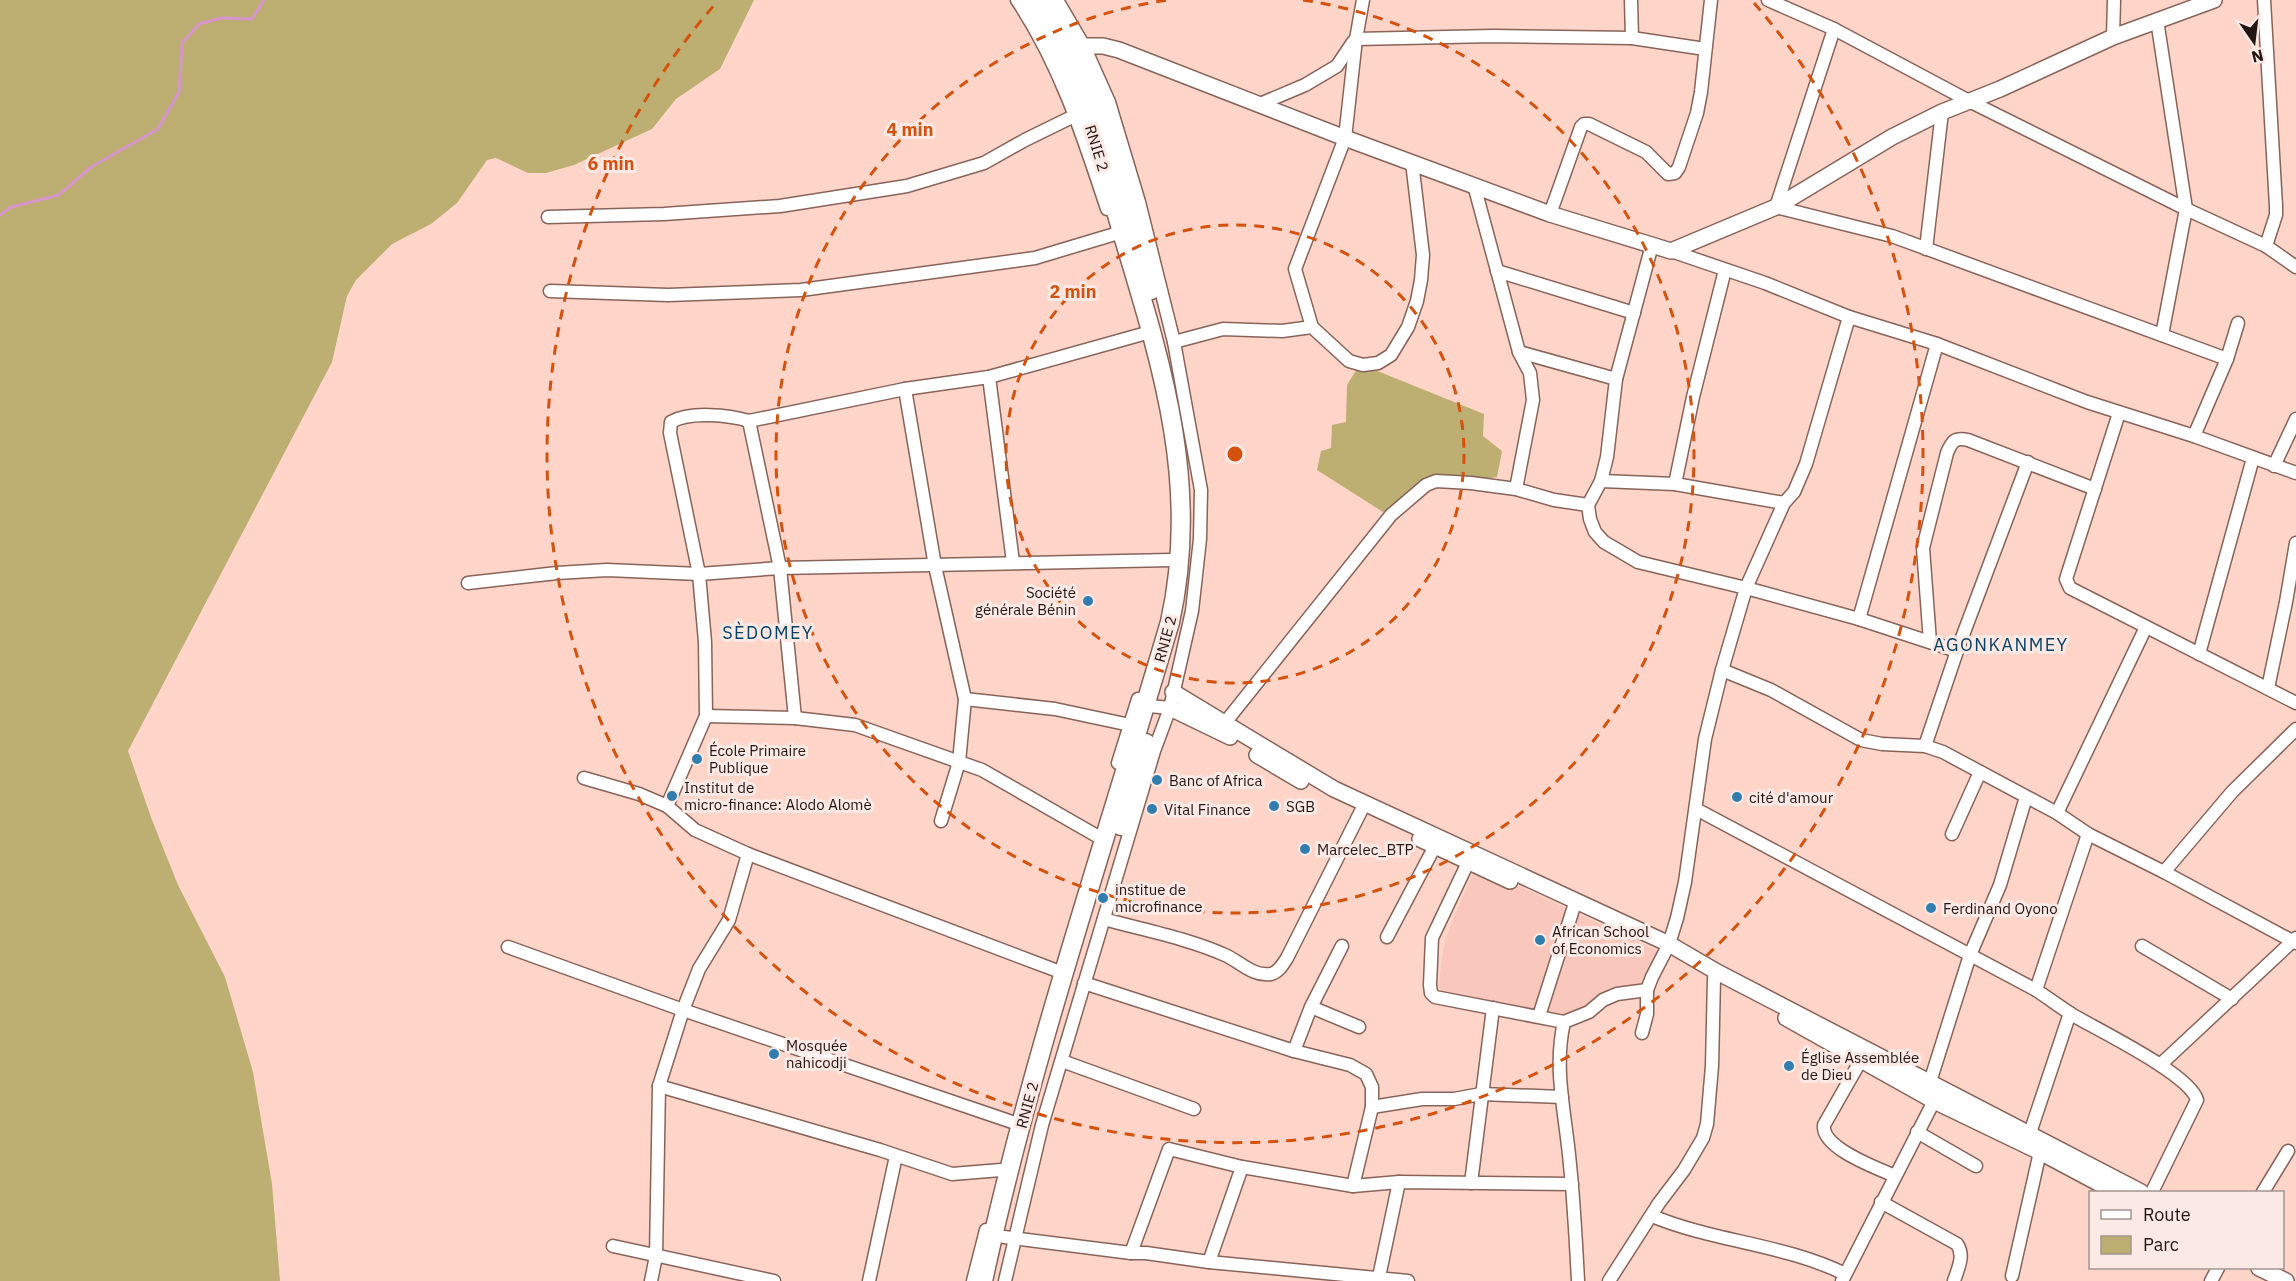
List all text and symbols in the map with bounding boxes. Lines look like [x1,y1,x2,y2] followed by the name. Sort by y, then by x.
[2224,12,2284,72] north arrow
[2250,45,2266,68] text: N
[886,118,934,141] text: 4 min
[1081,123,1113,173] street label: RNIE 2
[587,152,635,175] text: 6 min
[1049,280,1097,303] text: 2 min
[1225,444,1245,464] centre of rings
[975,583,1076,619] place label: Société générale Bénin
[1081,594,1095,608] marker: Société générale Bénin
[1150,614,1180,664] street label: RNIE 2
[722,621,814,644] district label: SÈDOMEY
[1933,633,2069,656] district label: AGONKANMEY
[709,741,806,777] place label: École Primaire Publique
[690,752,704,766] marker: École Primaire Publique
[1169,771,1262,790] place label: Banc of Africa
[1150,773,1164,787] marker: Banc of Africa
[684,778,872,814] place label: Institut de micro-finance: Alodo Alomè
[1749,788,1834,807] place label: cité d'amour
[665,789,679,803] marker: Institut de micro-finance: Alodo Alomè
[1730,790,1744,804] marker: cité d'amour
[1286,797,1315,816] place label: SGB
[1267,799,1281,813] marker: SGB
[1164,800,1251,819] place label: Vital Finance
[1145,802,1159,816] marker: Vital Finance
[1317,840,1414,859] place label: Marcelec_BTP
[1298,842,1312,856] marker: Marcelec_BTP
[1115,880,1202,916] place label: institue de microfinance
[1096,891,1110,905] marker: institue de microfinance
[1943,899,2058,918] place label: Ferdinand Oyono
[1924,901,1938,915] marker: Ferdinand Oyono
[1552,922,1649,958] place label: African School of Economics
[1533,933,1547,947] marker: African School of Economics
[786,1036,848,1072] place label: Mosquée nahicodji
[767,1047,781,1061] marker: Mosquée nahicodji
[1801,1048,1919,1084] place label: Église Assemblée de Dieu
[1782,1059,1796,1073] marker: Église Assemblée de Dieu
[1012,1080,1042,1130] street label: RNIE 2
[2089,1191,2284,1269] legend
[2143,1203,2191,1226] text: Route
[2143,1233,2179,1256] text: Parc

